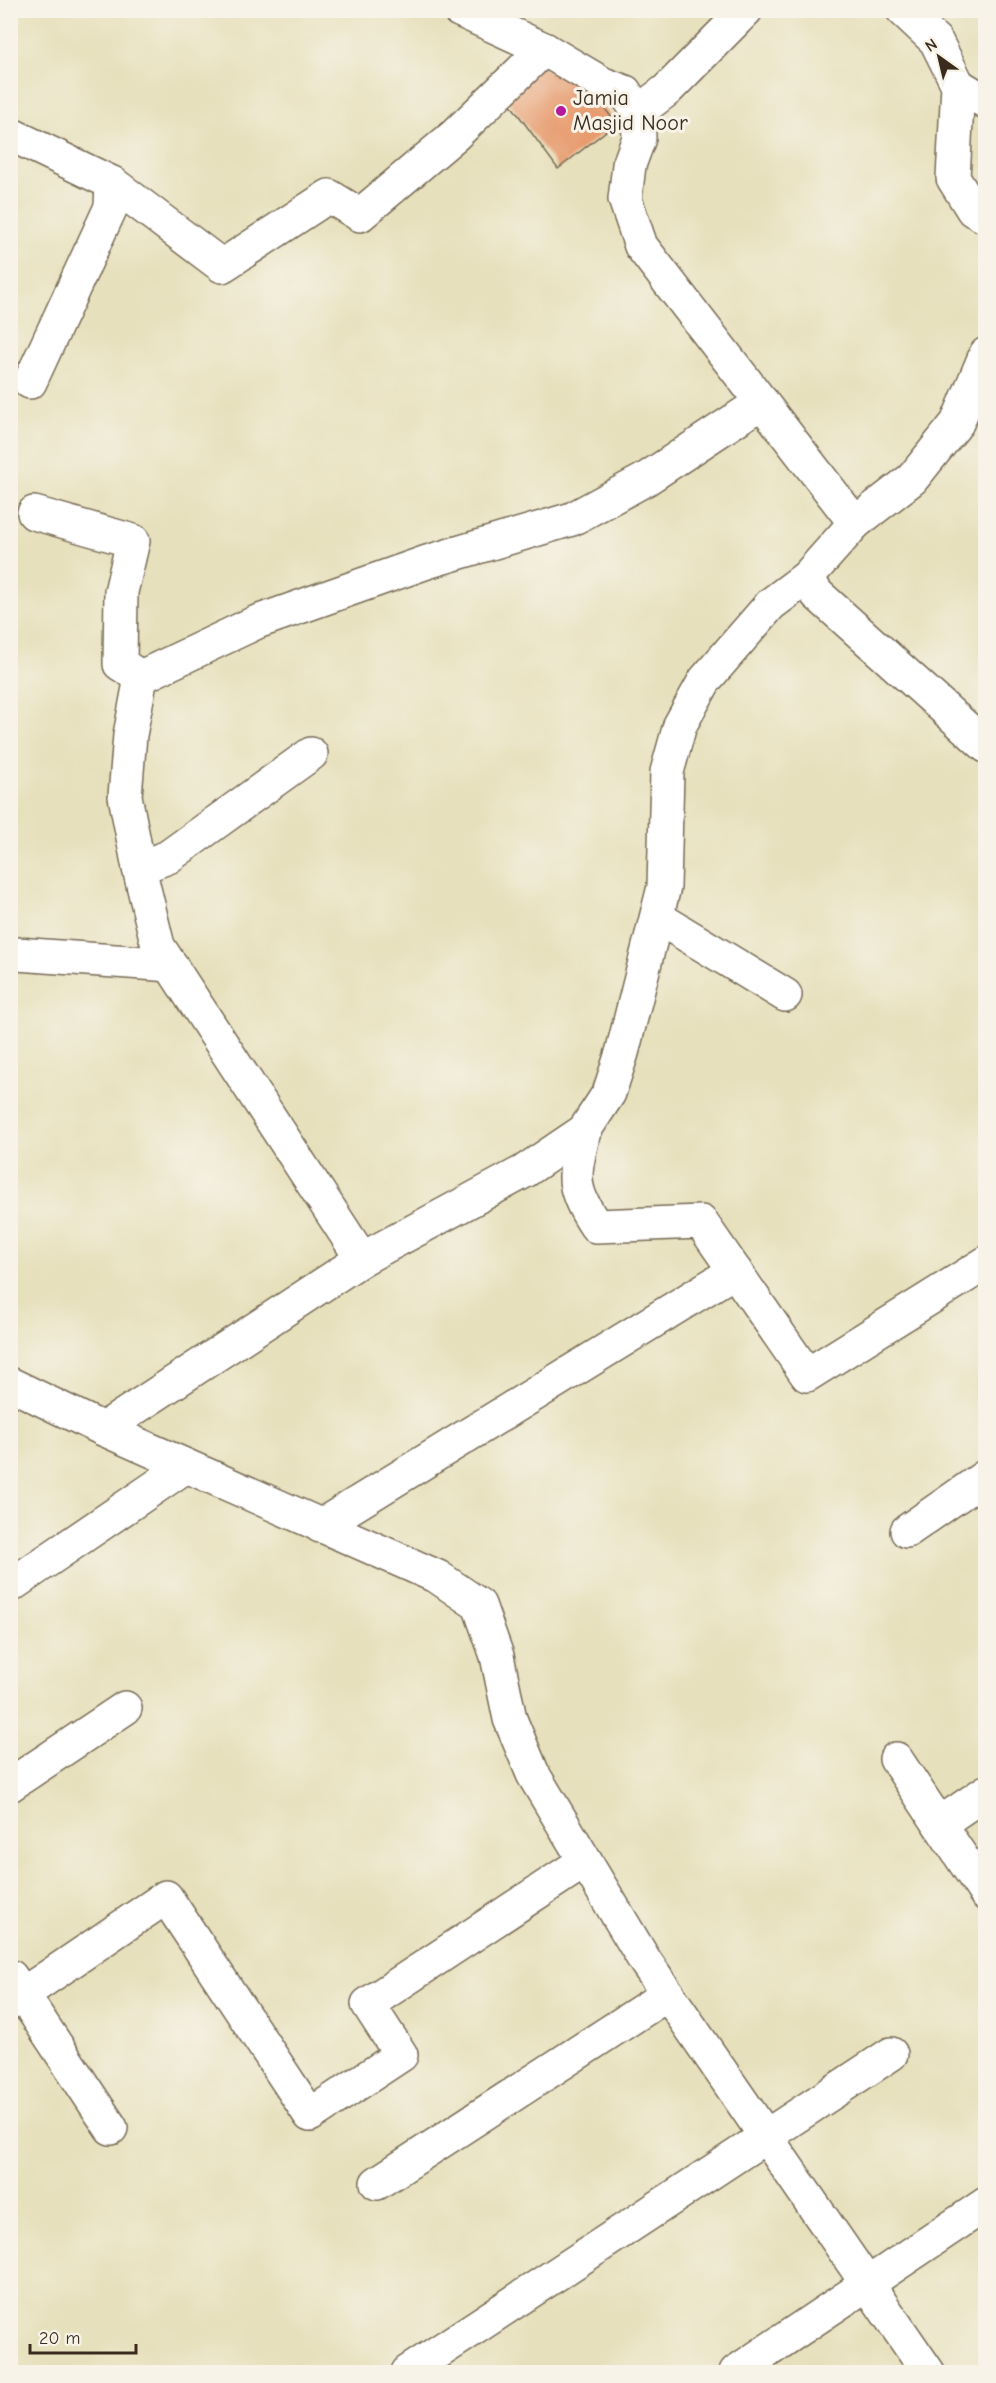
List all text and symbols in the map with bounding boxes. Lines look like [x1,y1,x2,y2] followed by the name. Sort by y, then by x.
[909,27,969,87] north arrow
[922,35,941,56] text: N
[573,85,688,136] place label: Jamia Masjid Noor
[554,104,568,118] marker: Jamia Masjid Noor
[30,2317,136,2355] scale bar
[39,2328,80,2349] text: 20 m

